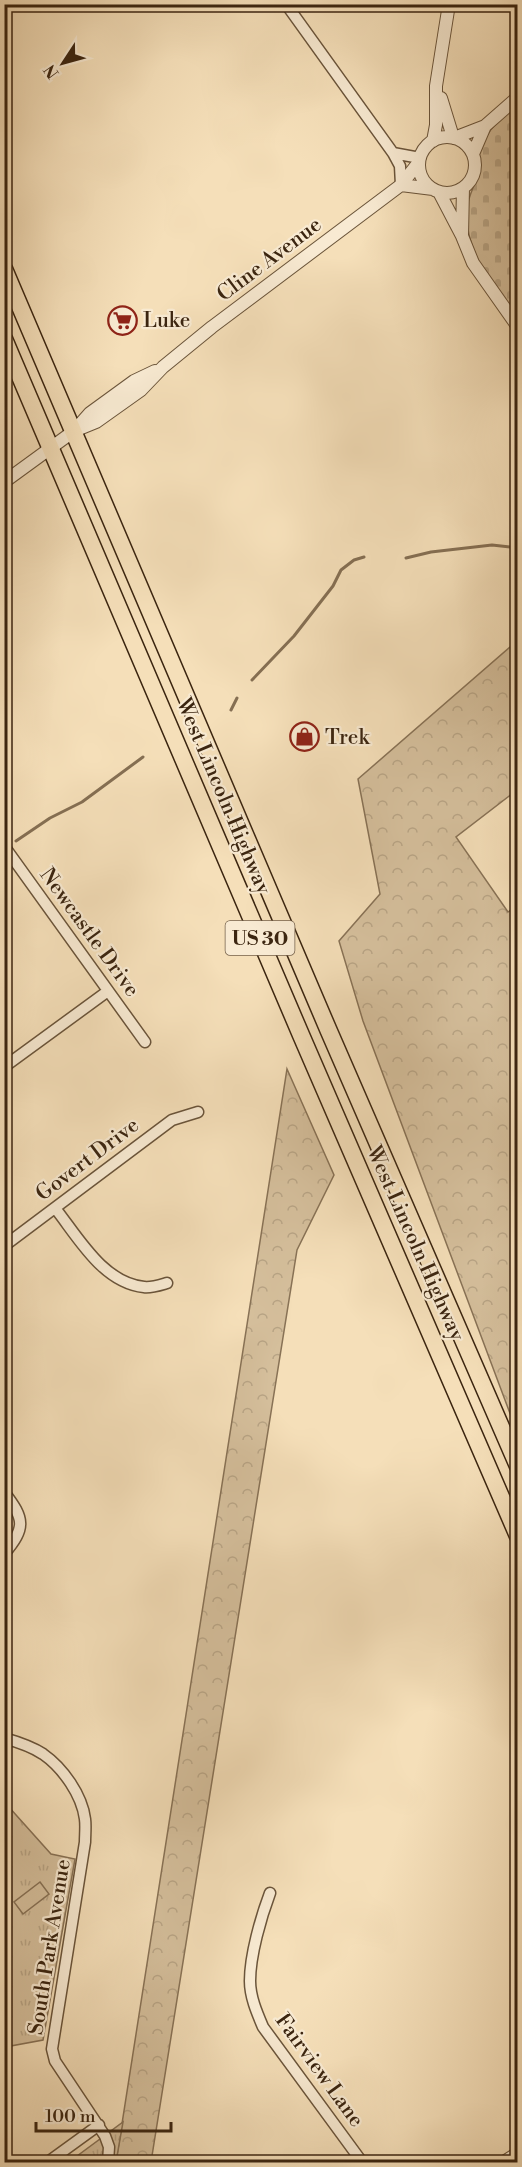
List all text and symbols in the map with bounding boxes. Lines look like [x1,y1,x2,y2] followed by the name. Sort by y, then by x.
[33,33,93,93] north arrow
[40,60,63,82] text: N
[212,212,327,308] street label: Cline Avenue
[106,304,138,336] supermarket icon: Luke
[143,308,190,334] place label: Luke
[170,693,276,899] street label: West Lincoln Highway
[288,721,320,753] shop icon: Trek
[325,725,370,751] place label: Trek
[34,863,145,1002] street label: Newcastle Drive
[226,921,294,955] road number: US 30
[31,1113,144,1207] street label: Govert Drive
[360,1141,470,1346] street label: West Lincoln Highway
[23,1857,77,2037] street label: South Park Avenue
[269,2009,369,2133] street label: Fairview Lane
[36,2095,171,2133] scale bar
[45,2105,96,2128] text: 100 m

